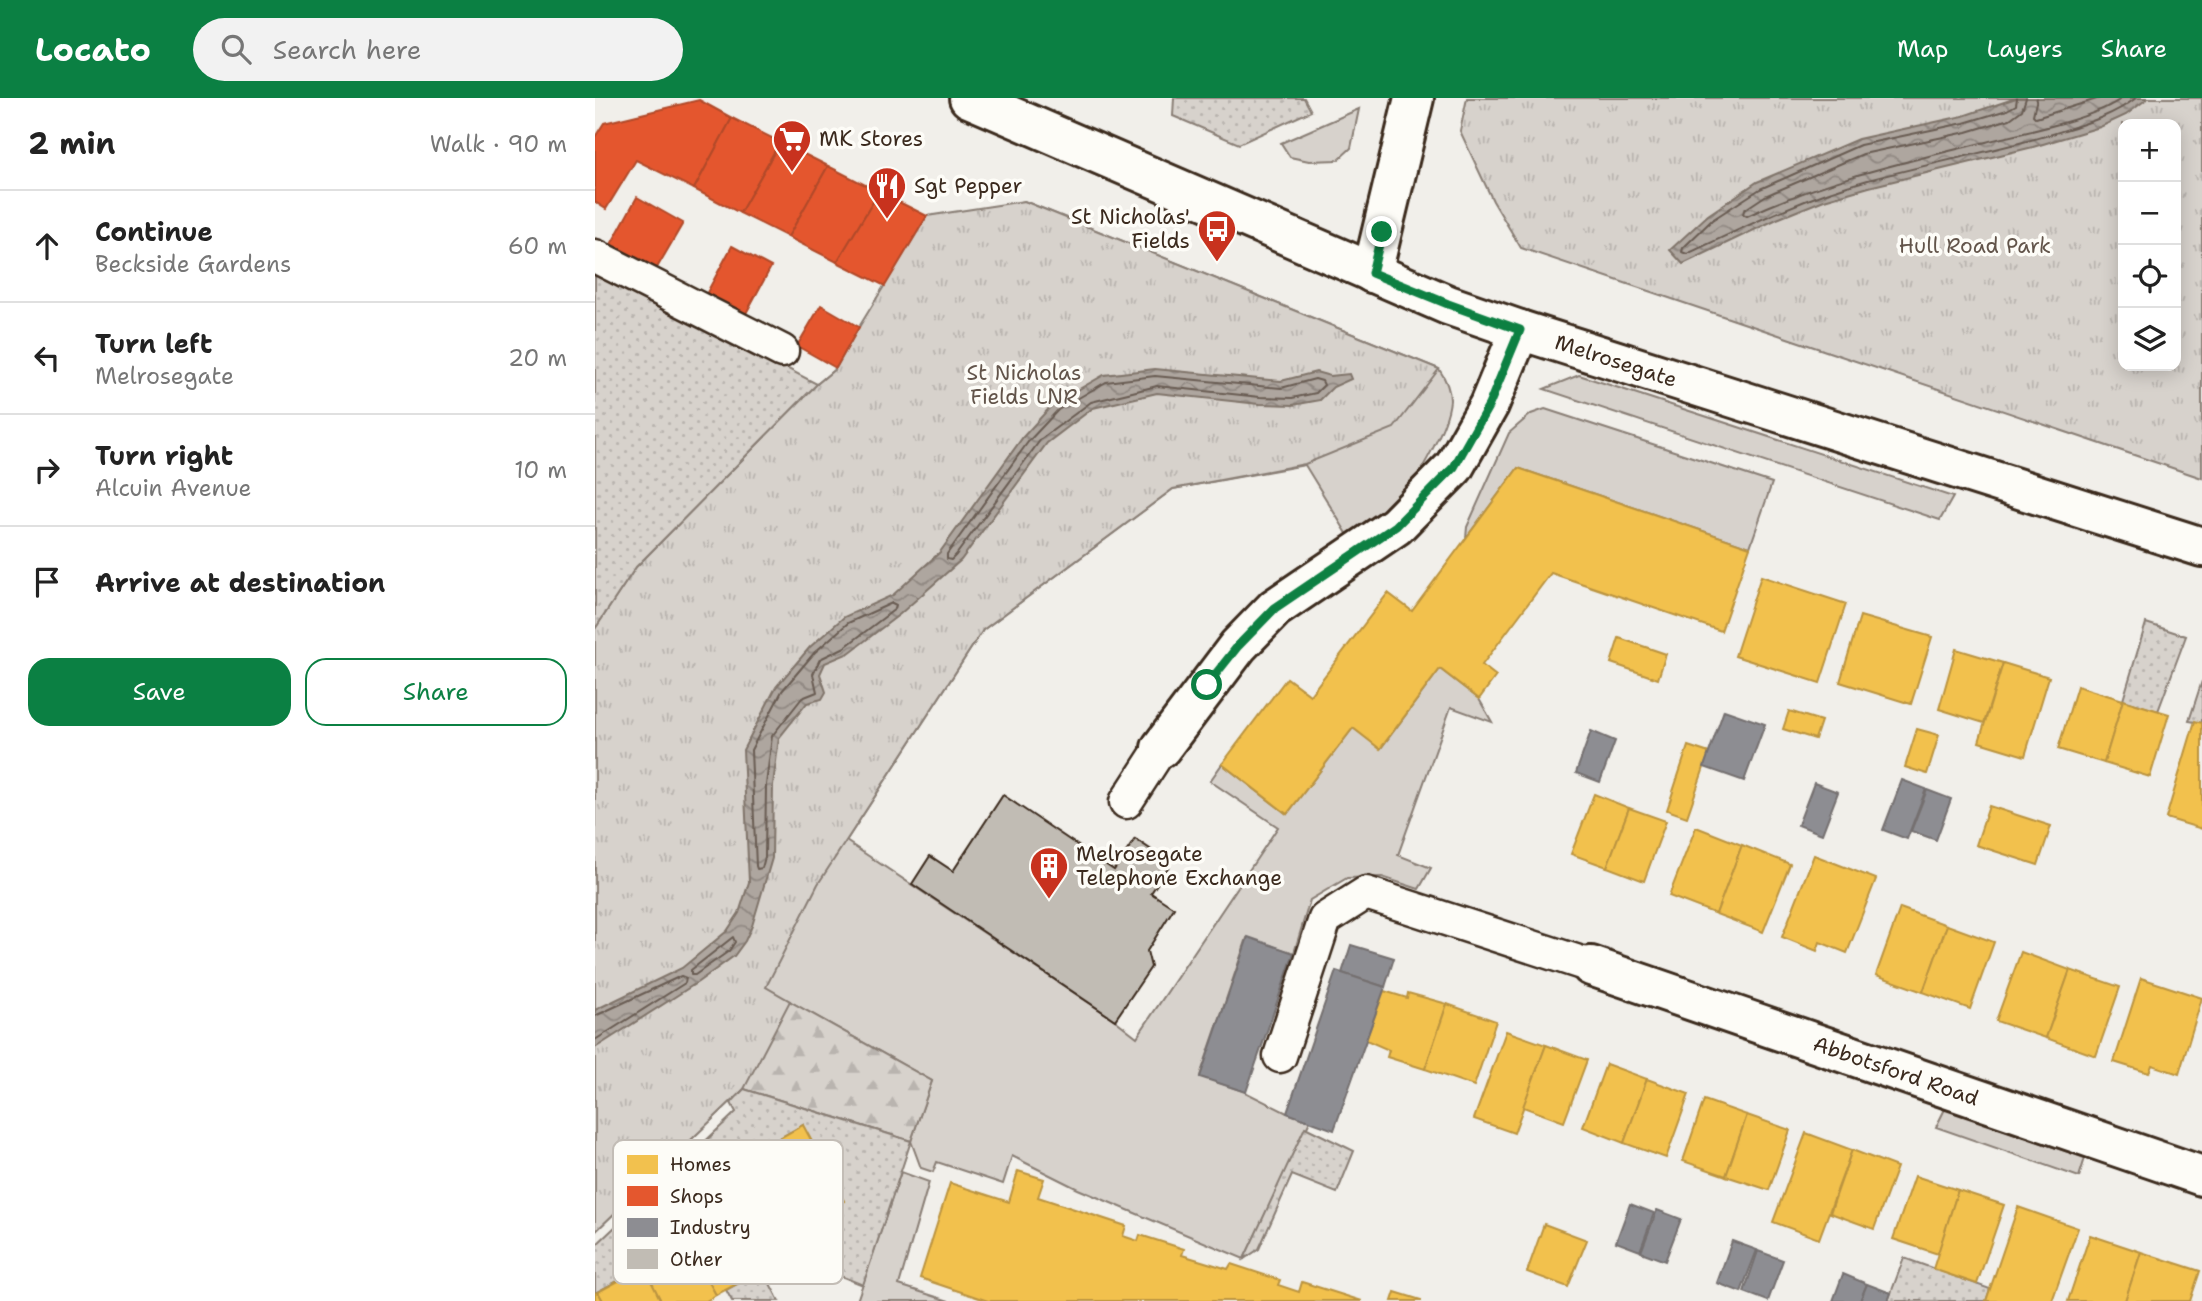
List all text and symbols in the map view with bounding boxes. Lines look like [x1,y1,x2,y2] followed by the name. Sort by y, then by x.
[193,18,683,81] search box
[35,27,151,72] text: Locato
[217,30,255,68] icon: search
[273,32,421,67] text: Search here
[1897,33,1948,65] text: Map
[1986,33,2063,65] text: Layers
[2101,33,2167,65] text: Share
[771,118,813,173] supermarket icon: MK Stores
[2118,119,2181,371] map controls
[2118,119,2181,182] button: +
[28,123,115,164] text: 2 min
[819,125,923,153] place label: MK Stores
[430,129,567,159] text: Walk · 90 m
[866,165,908,220] restaurant icon: Sgt Pepper
[914,172,1023,200] place label: Sgt Pepper
[2118,182,2181,245] button: −
[1071,203,1190,255] place label: St Nicholas' Fields
[1196,208,1238,263] bus stop icon: St Nicholas' Fields
[95,214,213,249] text: Continue
[1366,216,1397,247] route end
[28,227,66,265] icon: ahead
[508,231,567,261] text: 60 m
[1899,232,2051,260] park label: Hull Road Park
[2118,245,2181,308] button: locate
[95,249,291,279] text: Beckside Gardens
[2118,308,2181,371] button: layers
[95,326,212,361] text: Turn left
[1551,328,1681,394] street label: Melrosegate
[28,339,66,377] icon: left
[508,343,567,373] text: 20 m
[967,359,1081,411] park label: St Nicholas Fields LNR
[95,361,234,391] text: Melrosegate
[95,438,233,473] text: Turn right
[28,451,66,489] icon: right
[514,455,567,485] text: 10 m
[95,473,252,503] text: Alcuin Avenue
[28,563,66,601] icon: arrive
[95,565,385,600] text: Arrive at destination
[28,658,291,726] button: Save
[305,658,567,726] button: Share
[1191,669,1222,700] route start
[1076,840,1282,892] place label: Melrosegate Telephone Exchange
[1028,845,1070,900] building icon: Melrosegate Telephone Exchange
[1809,1030,1983,1112] street label: Abbotsford Road
[613,1140,843,1284] legend
[670,1152,731,1177] text: Homes
[670,1184,724,1209] text: Shops
[670,1215,751,1240] text: Industry
[670,1247,723,1272] text: Other

